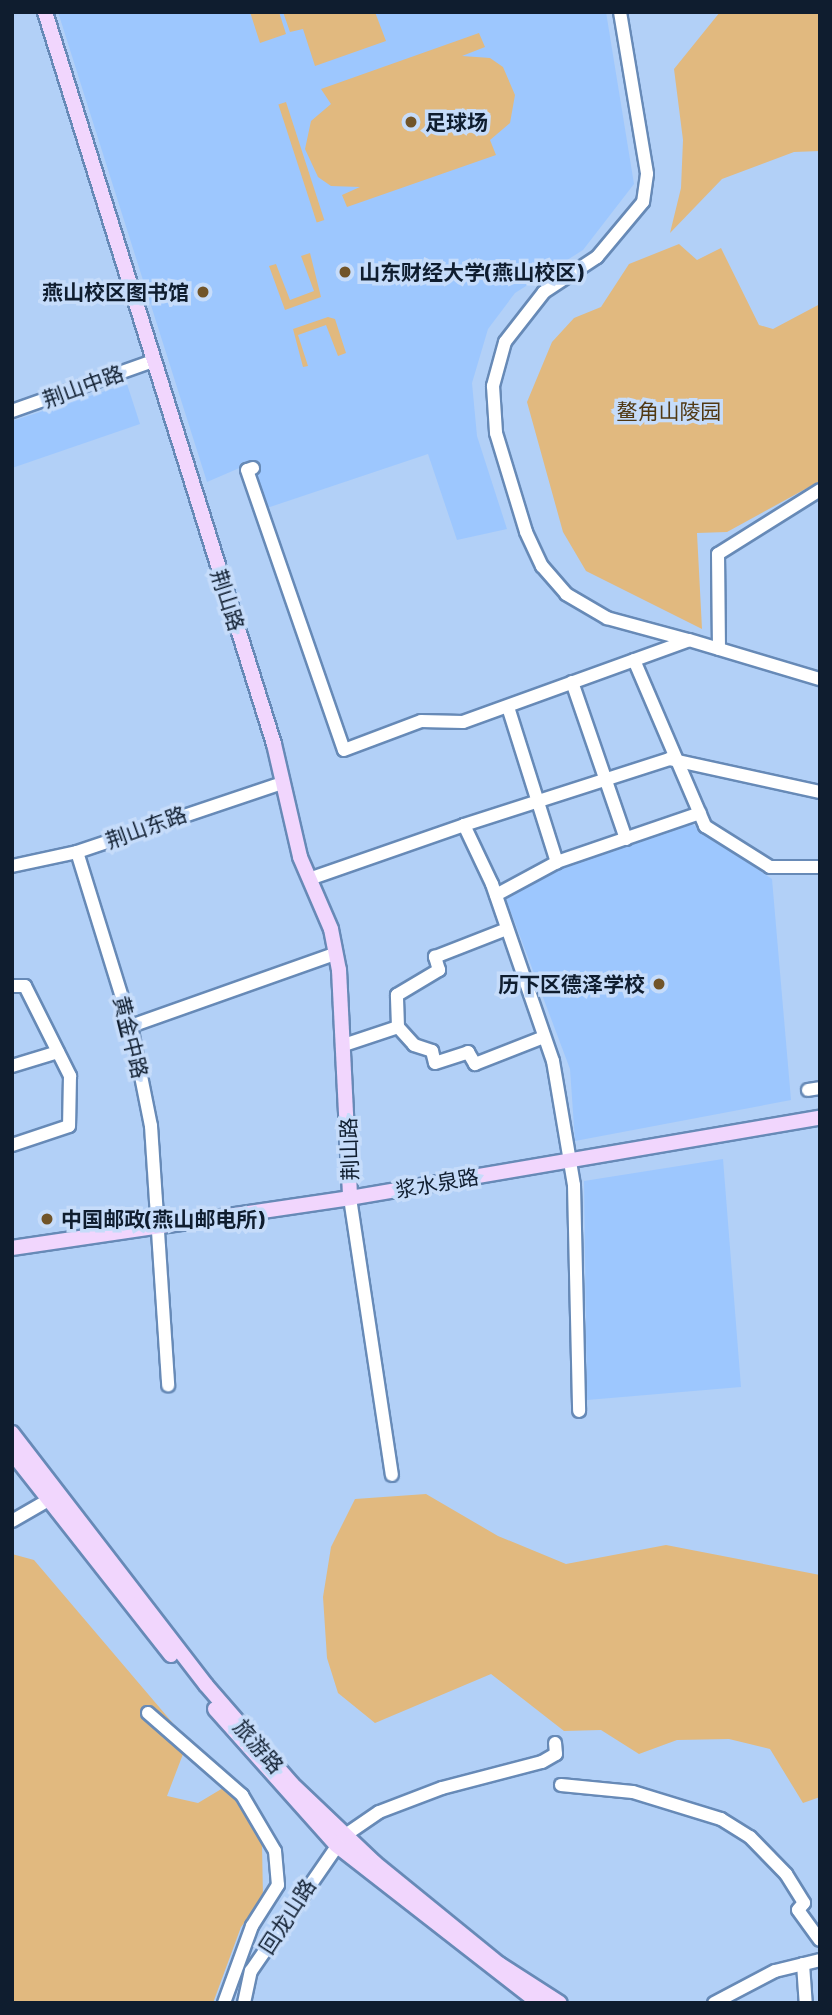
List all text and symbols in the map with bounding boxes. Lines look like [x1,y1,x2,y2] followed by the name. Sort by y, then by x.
[425,109,488,135] place label: 足球场
[403,114,419,130] marker: 足球场
[359,259,584,285] place label: 山东财经大学(燕山校区)
[337,264,353,280] marker: 山东财经大学(燕山校区)
[42,279,189,305] place label: 燕山校区图书馆
[195,284,211,300] marker: 燕山校区图书馆
[39,360,127,412] street label: 荆山中路
[617,398,721,424] park label: 鳌角山陵园
[206,566,250,634] street label: 荆山路
[102,801,190,853] street label: 荆山东路
[498,971,645,997] place label: 历下区德泽学校
[651,976,667,992] marker: 历下区德泽学校
[109,993,153,1081] street label: 黄金中路
[335,1117,363,1181] street label: 荆山路
[393,1163,481,1203] street label: 浆水泉路
[61,1206,265,1232] place label: 中国邮政(燕山邮电所)
[39,1211,55,1227] marker: 中国邮政(燕山邮电所)
[229,1714,289,1778] street label: 旅游路
[254,1874,320,1958] street label: 回龙山路

